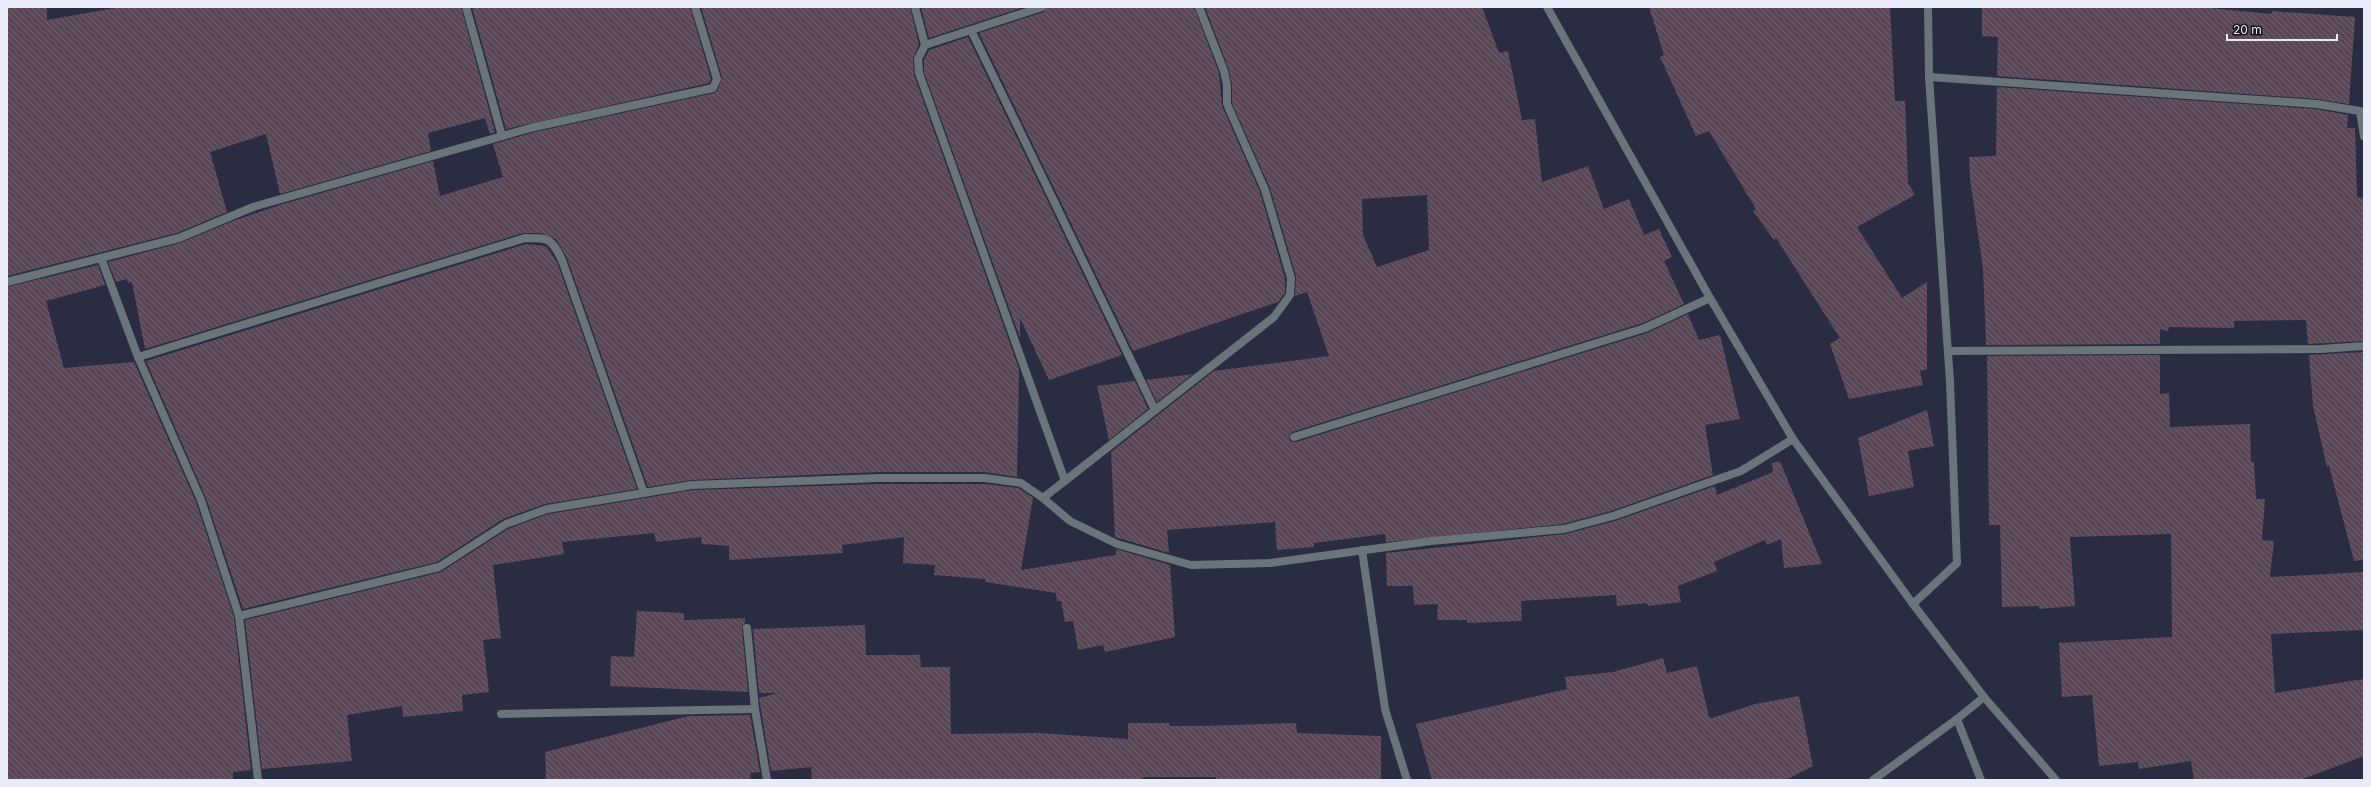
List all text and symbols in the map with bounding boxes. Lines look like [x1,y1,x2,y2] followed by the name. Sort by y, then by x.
[2227,16,2337,42] scale bar
[2233,22,2262,37] text: 20 m

